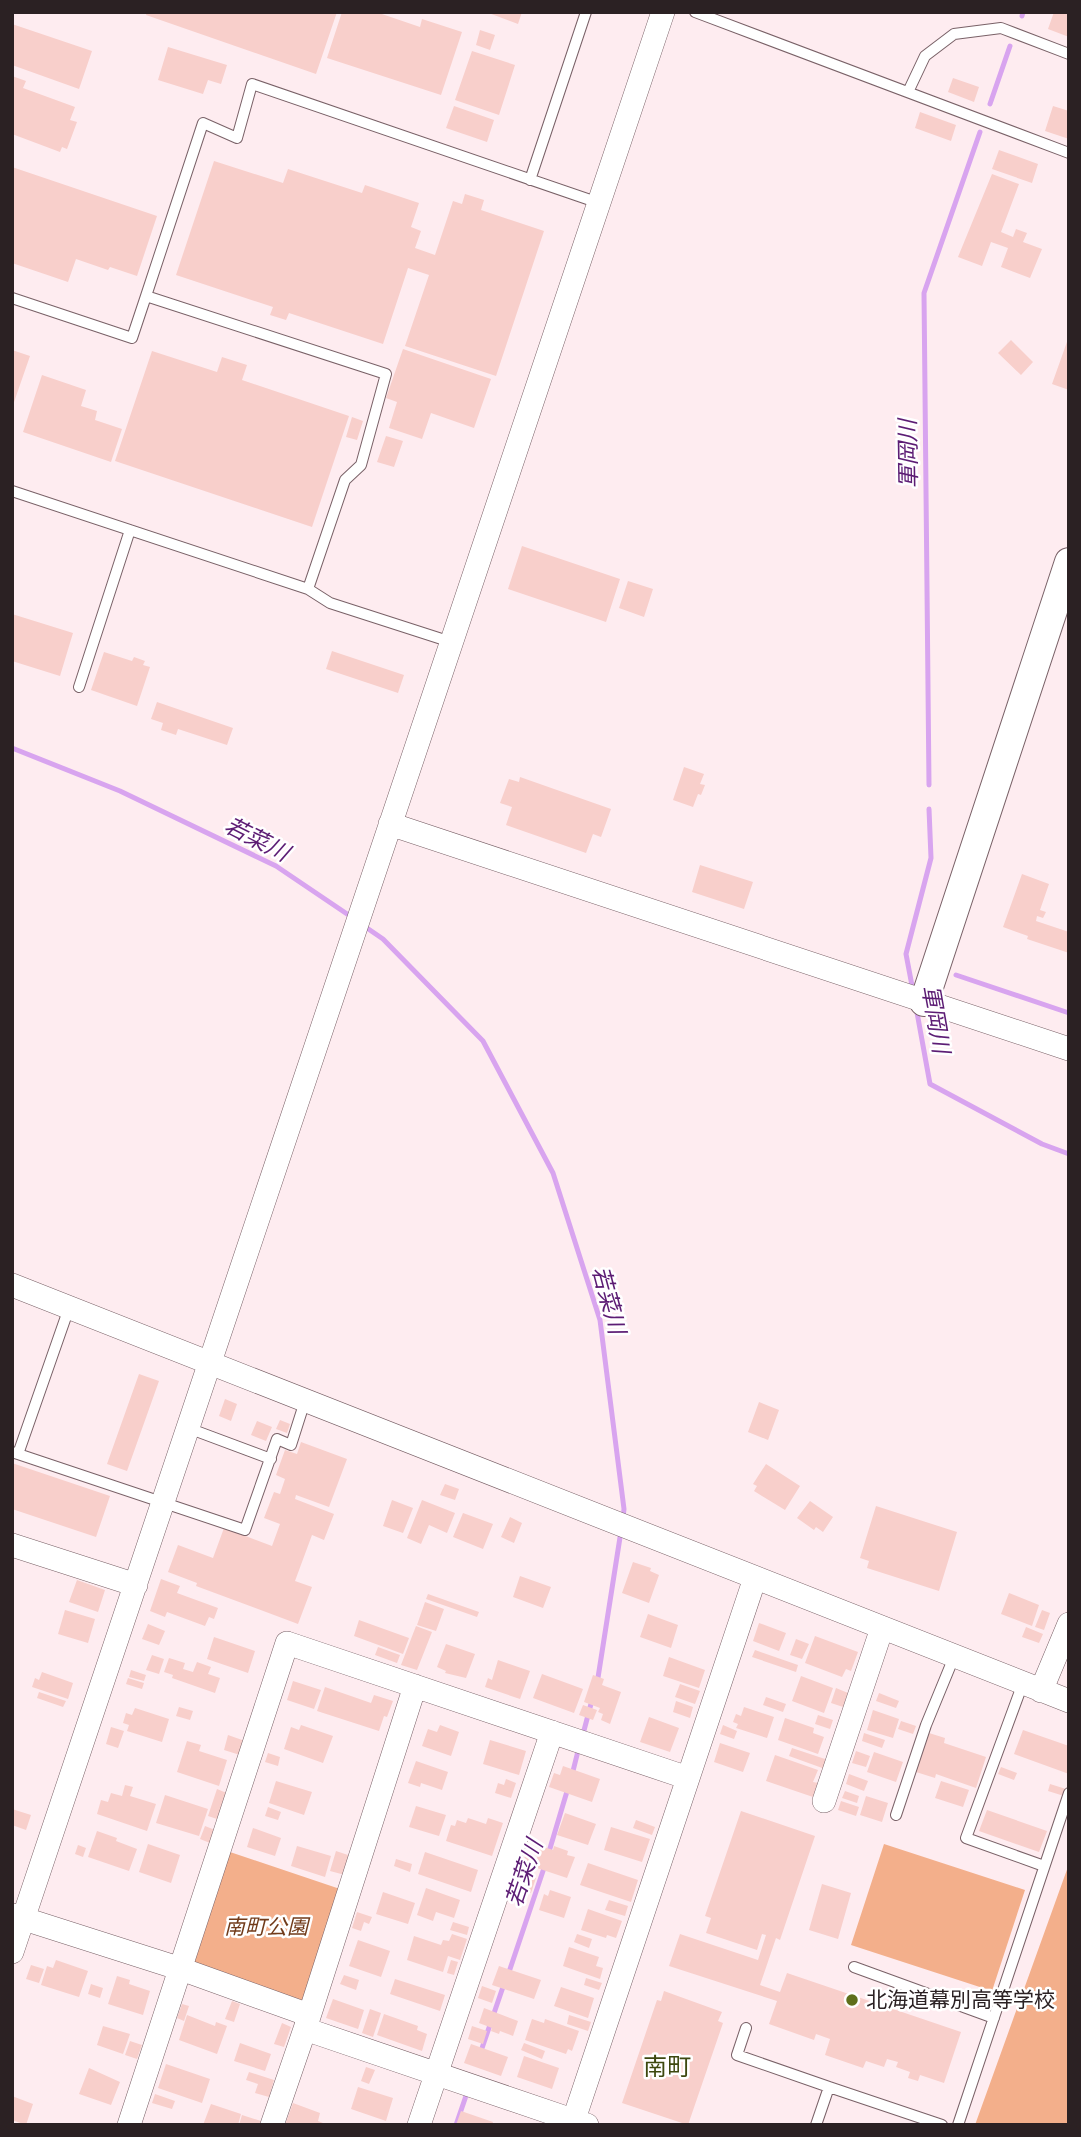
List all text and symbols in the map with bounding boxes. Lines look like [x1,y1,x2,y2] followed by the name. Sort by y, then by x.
[891,416,928,489] water label: 軍岡川
[218,809,298,873] water label: 若菜川
[911,982,958,1059] water label: 軍岡川
[582,1263,634,1341] water label: 若菜川
[498,1832,554,1912] water label: 若菜川
[224,1912,311,1944] park label: 南町公園
[866,1985,1055,2017] place label: 北海道幕別高等学校
[844,1992,860,2008] marker: 北海道幕別高等学校
[643,2050,691,2086] district label: 南町

